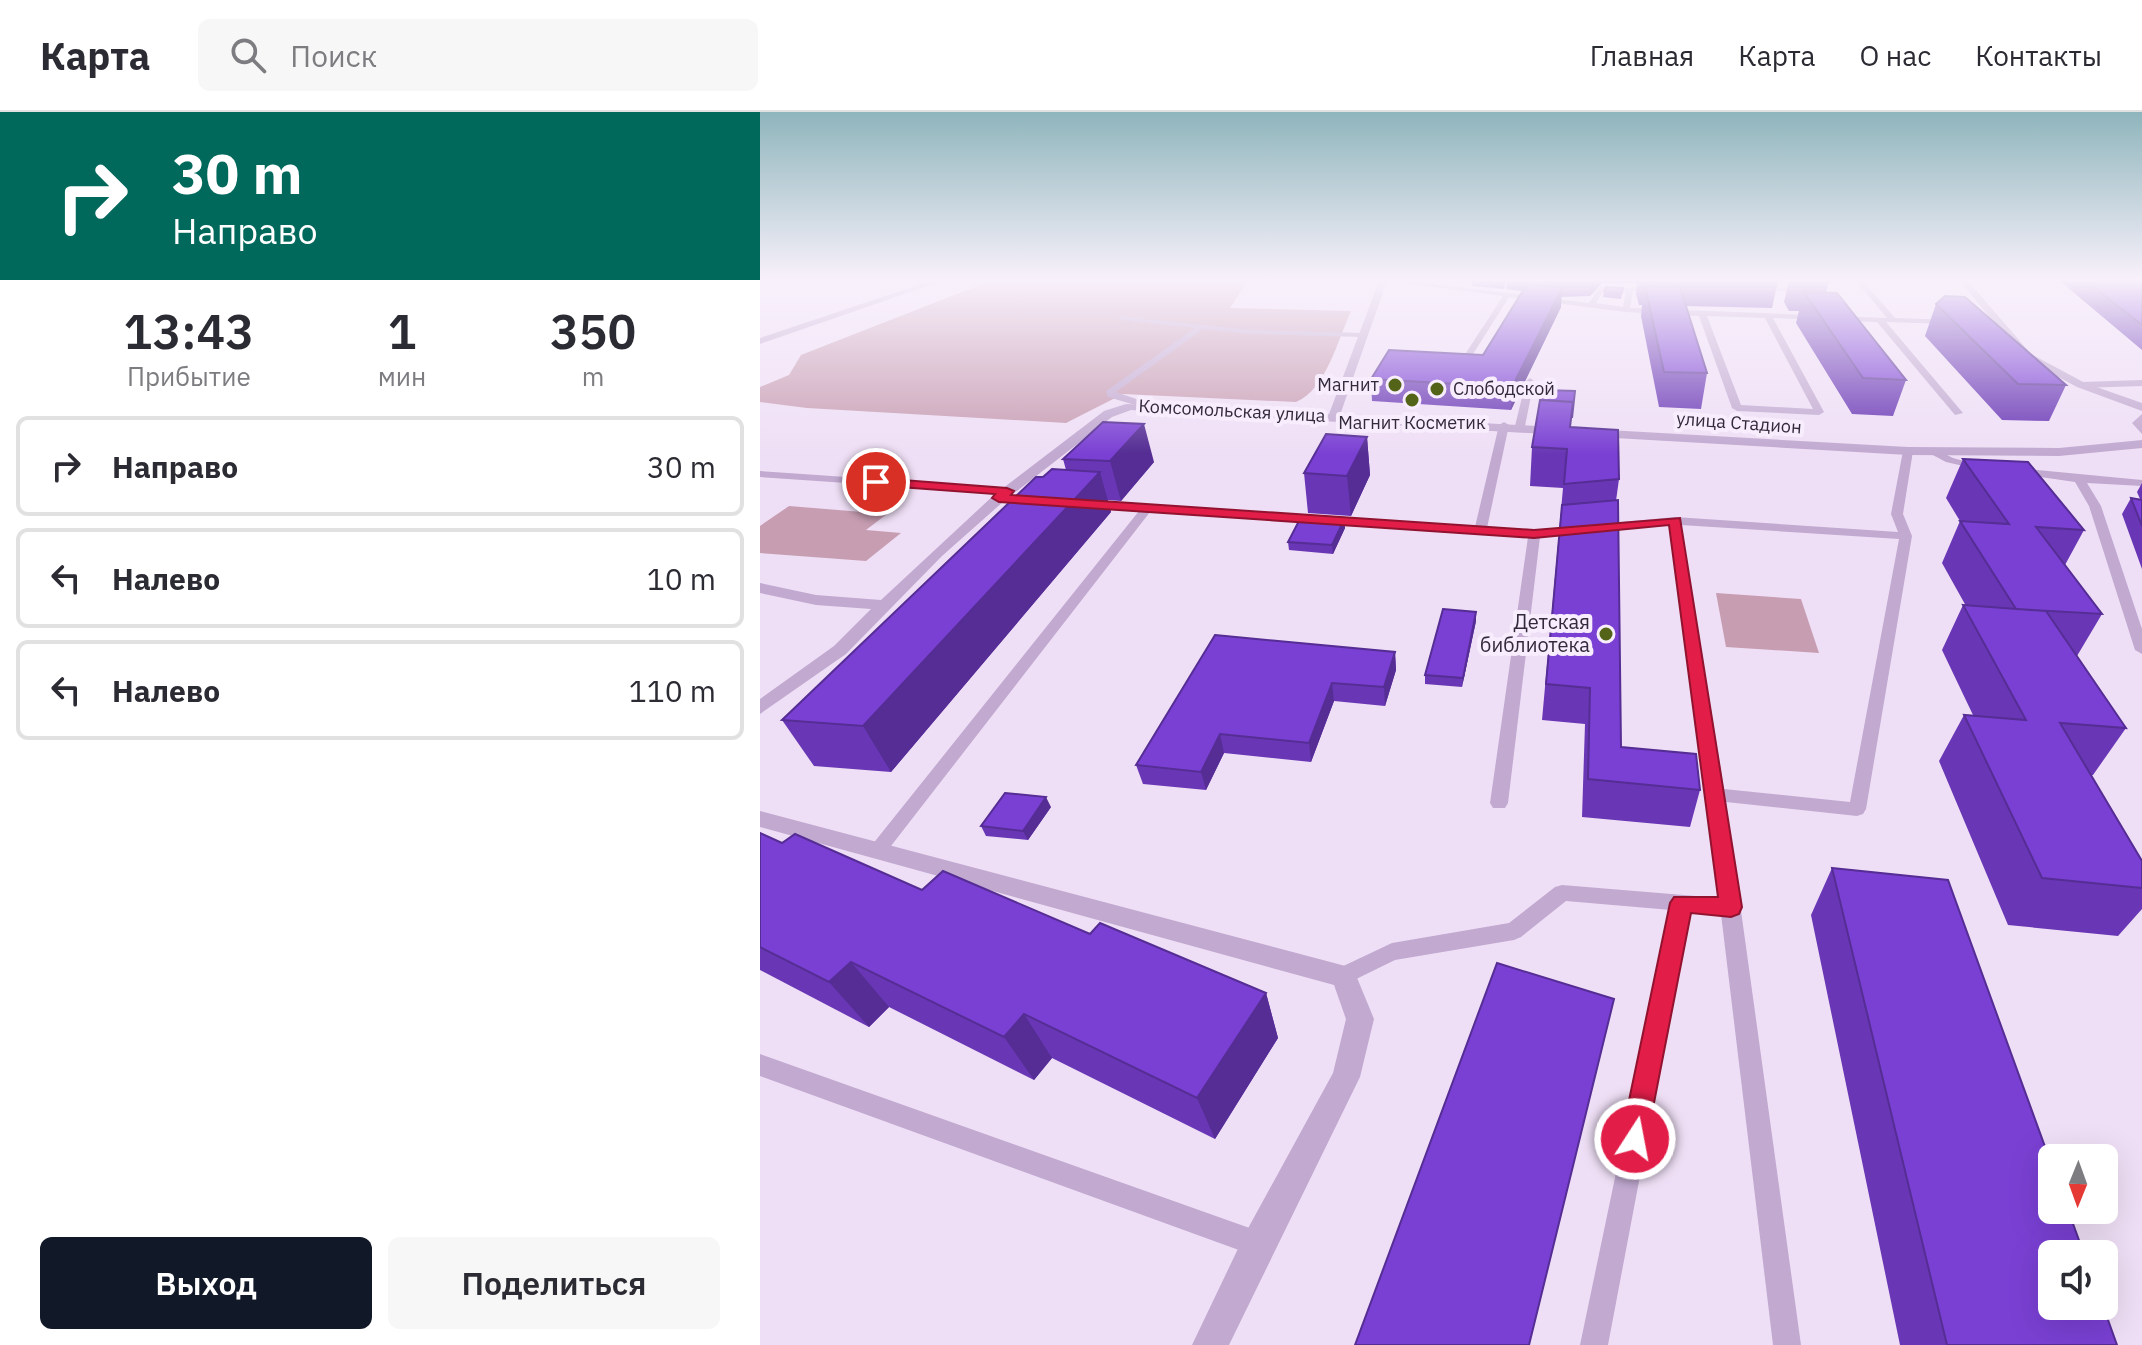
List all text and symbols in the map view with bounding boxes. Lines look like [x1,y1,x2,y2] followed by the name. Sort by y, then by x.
[198,19,758,91] search box
[40,31,150,80] text: Карта
[226,33,270,77] icon: search
[290,36,377,75] text: Поиск
[1590,37,1694,74] text: Главная
[1738,37,1815,74] text: Карта
[1859,37,1931,74] text: О нас
[1975,37,2102,74] text: Контакты
[172,137,302,209] text: 30 m
[40,144,144,248] icon: right
[172,207,318,254] text: Направо
[124,300,254,362] text: 13:43
[388,300,416,362] text: 1
[550,300,636,362] text: 350
[127,359,251,393] text: Прибытие
[378,359,426,393] text: мин
[582,359,605,393] text: m
[1317,373,1379,396] place label: Магнит
[1386,376,1404,394] marker: Магнит
[1453,377,1555,400] place label: Слободской
[1428,380,1446,398] marker: Слободской
[1403,391,1421,409] marker: Магнит Косметик
[1138,394,1327,427] street label: Комсомольская улица
[1676,407,1802,438] street label: улица Стадион
[1338,411,1486,434] place label: Магнит Косметик
[44,444,88,488] icon: right
[112,447,238,486] text: Направо
[647,447,716,486] text: 30 m
[842,448,910,516] pin
[854,460,898,504] icon: arrive
[44,556,88,600] icon: left
[112,559,220,598] text: Налево
[647,559,716,598] text: 10 m
[1480,608,1590,658] place label: Детская библиотека
[1597,625,1615,643] marker: Детская библиотека
[44,668,88,712] icon: left
[112,671,220,710] text: Налево
[629,671,716,710] text: 110 m
[1593,1097,1677,1181] position arrow
[2038,1144,2118,1224] north arrow
[2038,1144,2118,1320] map controls
[40,1237,372,1329] button: Выход
[388,1237,720,1329] button: Поделиться
[2038,1240,2118,1320] button: sound

